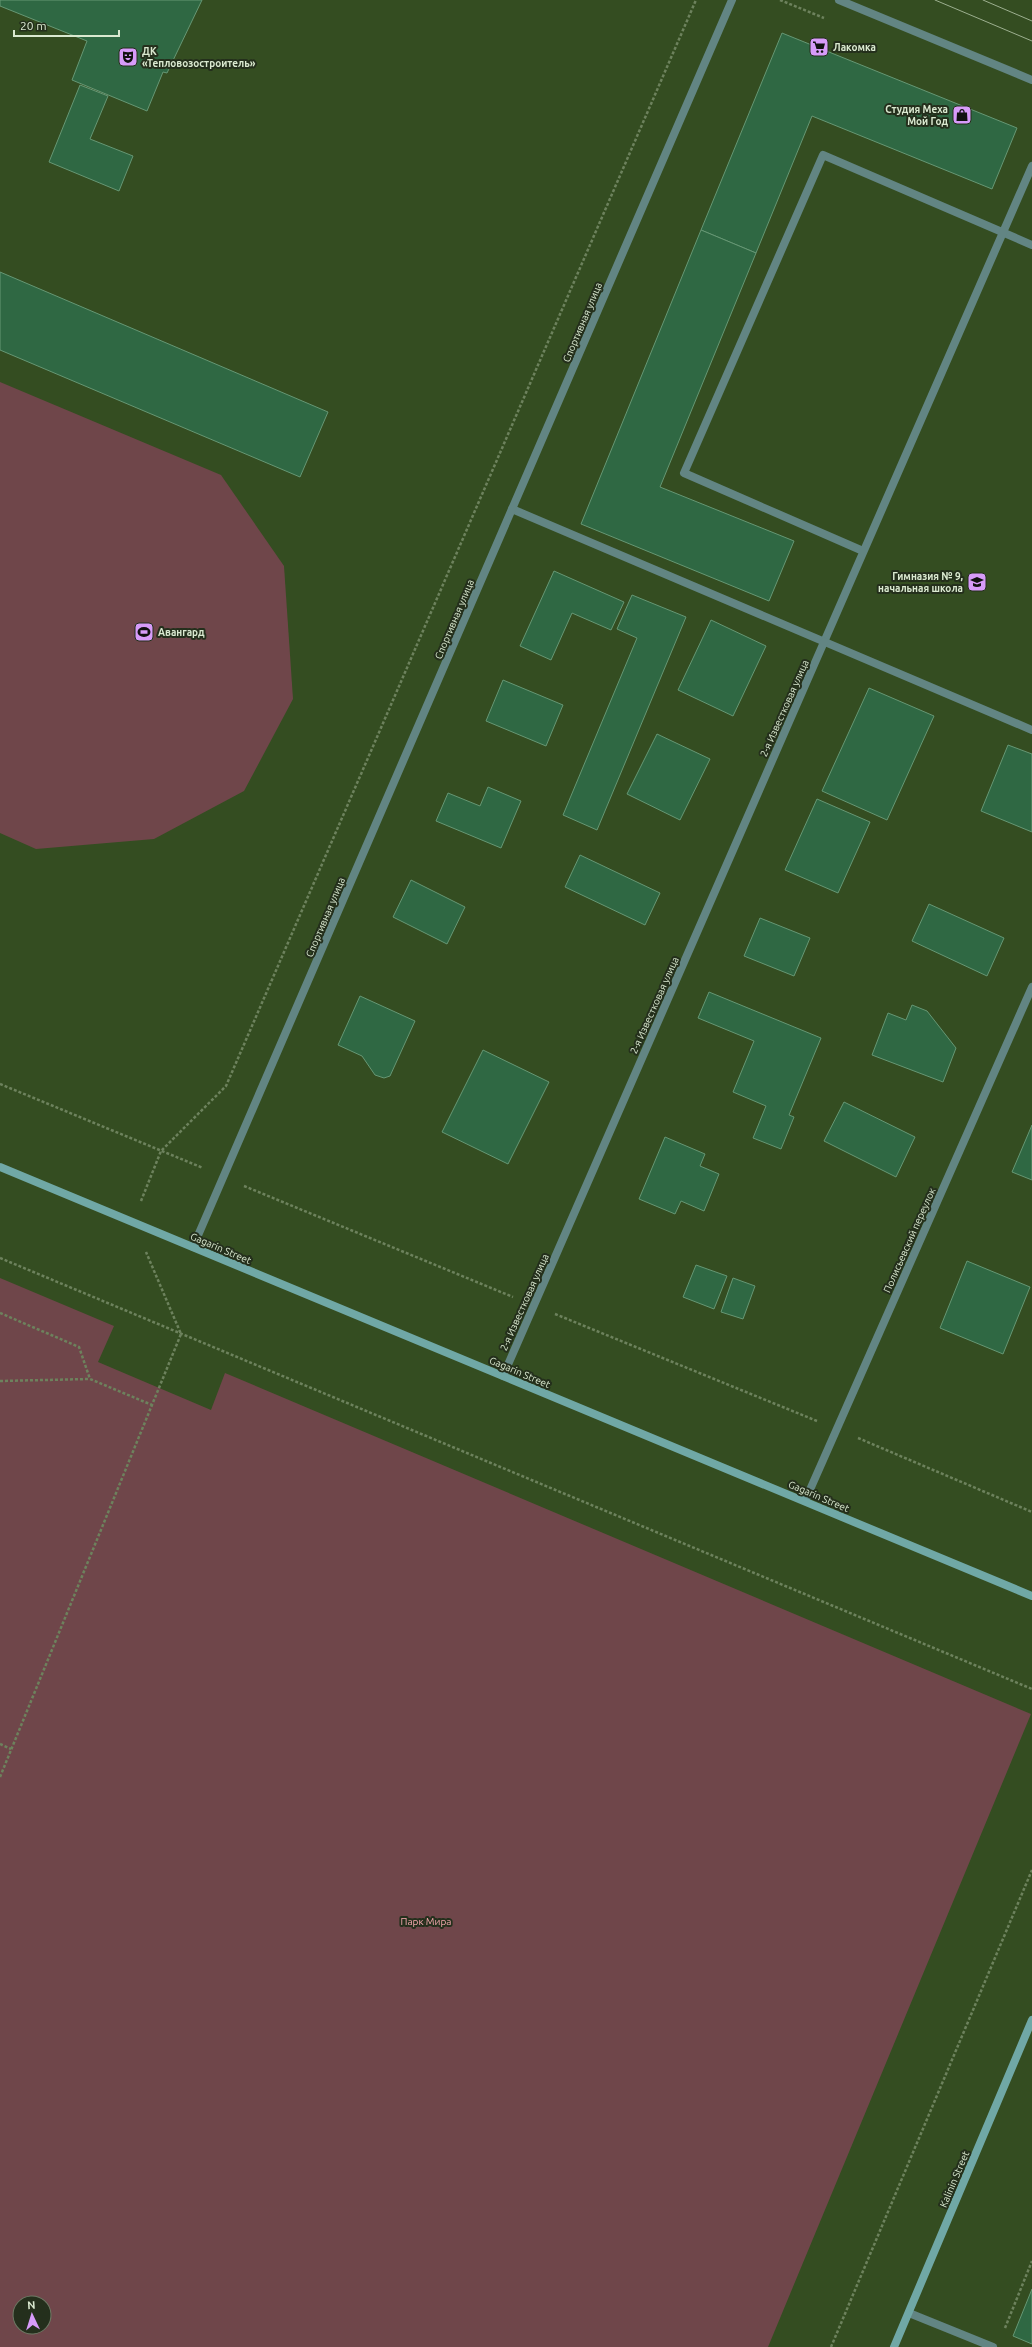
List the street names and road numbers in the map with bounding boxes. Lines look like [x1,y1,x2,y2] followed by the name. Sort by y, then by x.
[561,281,604,364] street label: Спортивная улица
[433,578,476,661] street label: Спортивная улица
[758,658,811,758] street label: 2-я Известковая улица
[304,876,347,959] street label: Спортивная улица
[628,955,681,1055] street label: 2-я Известковая улица
[881,1186,938,1294] street label: Полисьевский переулок
[189,1231,253,1266] street label: Gagarin Street
[498,1252,551,1352] street label: 2-я Известковая улица
[488,1355,552,1390] street label: Gagarin Street
[787,1479,851,1514] street label: Gagarin Street
[938,2149,971,2209] street label: Kalinin Street

